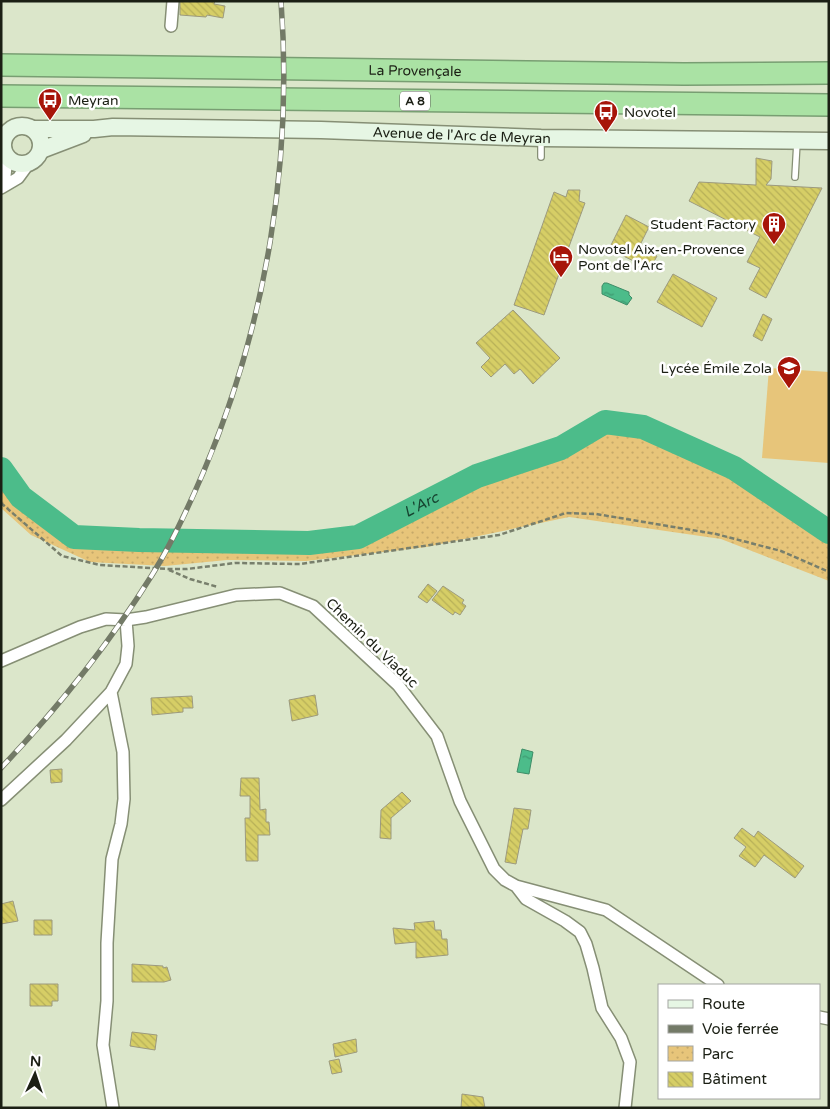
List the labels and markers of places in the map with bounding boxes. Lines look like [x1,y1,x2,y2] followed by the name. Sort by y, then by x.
[37,87,63,121] bus stop icon: Meyran
[68,92,118,109] place label: Meyran
[593,99,619,133] bus stop icon: Novotel
[624,104,676,121] place label: Novotel
[761,211,787,245] building icon: Student Factory
[650,216,756,233] place label: Student Factory
[578,241,745,274] place label: Novotel Aix-en-Provence Pont de l'Arc
[548,244,574,278] hotel icon: Novotel Aix-en-Provence Pont de l'Arc
[776,355,802,389] school or university icon: Lycée Émile Zola
[661,360,772,377] place label: Lycée Émile Zola

